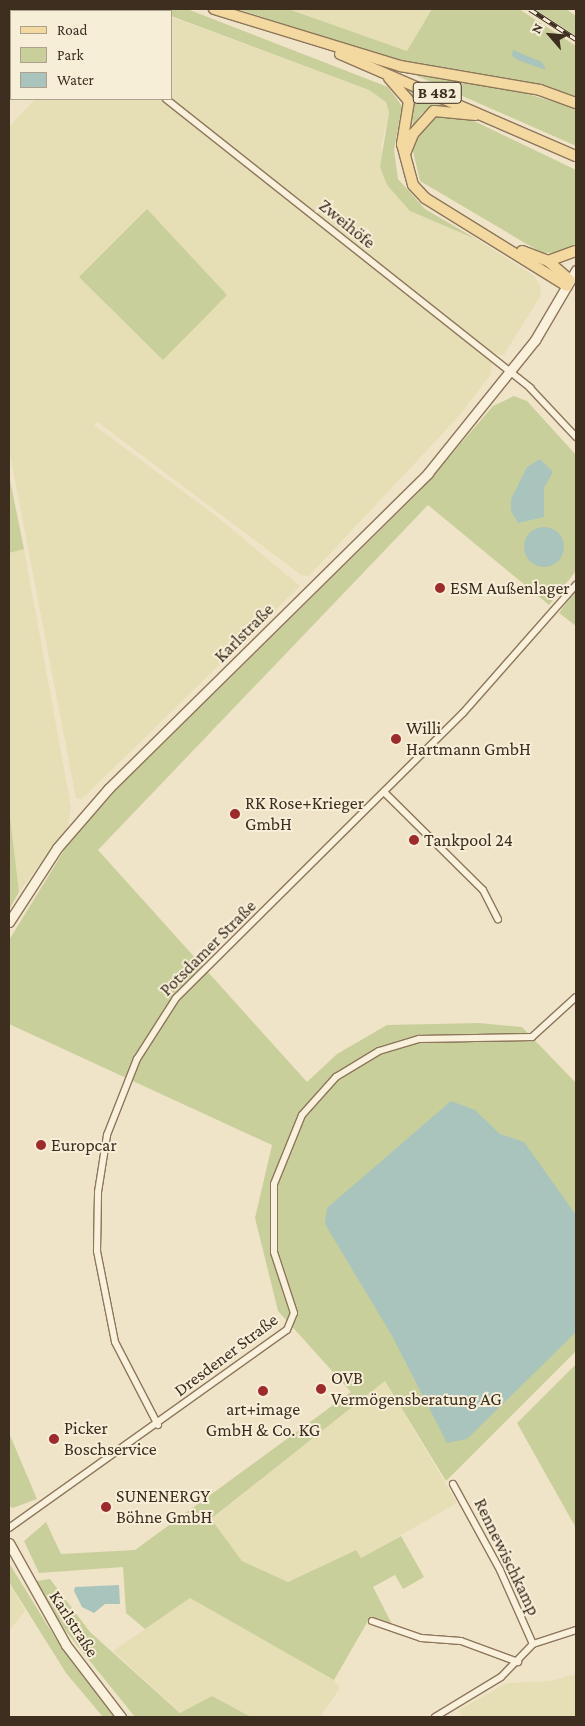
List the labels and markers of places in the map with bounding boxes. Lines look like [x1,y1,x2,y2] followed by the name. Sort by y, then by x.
[450,577,570,599] place label: ESM Außenlager
[434,582,446,594] marker: ESM Außenlager
[406,718,531,761] place label: Willi Hartmann GmbH
[390,733,402,745] marker: Willi Hartmann GmbH
[245,793,364,836] place label: RK Rose+Krieger GmbH
[229,808,241,820] marker: RK Rose+Krieger GmbH
[424,829,513,851] place label: Tankpool 24
[408,834,420,846] marker: Tankpool 24
[51,1134,117,1156] place label: Europcar
[35,1139,47,1151] marker: Europcar
[331,1368,502,1410] place label: OVB Vermögensberatung AG
[315,1383,327,1395] marker: OVB Vermögensberatung AG
[257,1385,269,1397] marker: art+image GmbH & Co. KG
[206,1399,320,1442] place label: art+image GmbH & Co. KG
[64,1418,157,1460] place label: Picker Boschservice
[48,1433,60,1445] marker: Picker Boschservice
[116,1486,212,1528] place label: SUNENERGY Böhne GmbH
[100,1501,112,1513] marker: SUNENERGY Böhne GmbH

